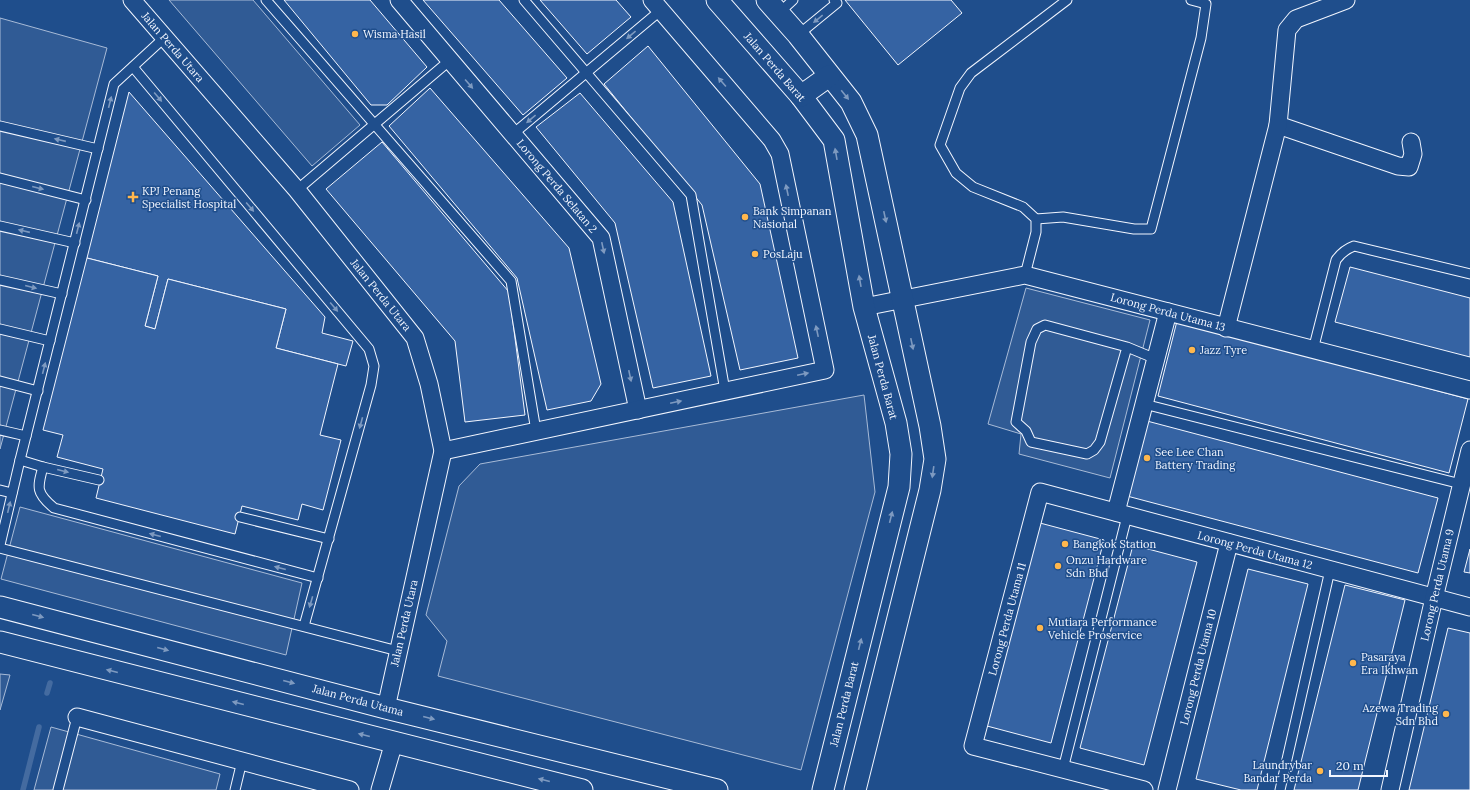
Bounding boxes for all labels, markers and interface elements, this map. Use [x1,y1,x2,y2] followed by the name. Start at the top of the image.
[138,8,208,85] street label: Jalan Perda Utara
[812,15,823,24] one-way arrow
[363,27,426,41] place label: Wisma Hasil
[350,29,360,39] marker: Wisma Hasil
[740,29,809,105] street label: Jalan Perda Barat
[625,31,636,40] one-way arrow
[717,77,726,87] one-way arrow
[464,79,473,88] one-way arrow
[841,90,849,100] one-way arrow
[153,91,162,102] one-way arrow
[107,96,113,108] one-way arrow
[526,114,537,123] one-way arrow
[514,136,600,236] street label: Lorong Perda Selatan 2
[54,137,66,143] one-way arrow
[833,147,839,160] one-way arrow
[142,184,236,211] place label: KPJ Penang Specialist Hospital
[784,184,790,197] one-way arrow
[32,185,44,191] one-way arrow
[127,191,139,203] marker: KPJ Penang Specialist Hospital
[246,202,255,212] one-way arrow
[753,204,832,231] place label: Bank Simpanan Nasional
[882,211,888,223] one-way arrow
[740,212,750,222] marker: Bank Simpanan Nasional
[76,222,82,234] one-way arrow
[17,228,30,234] one-way arrow
[601,242,607,255] one-way arrow
[763,247,803,261] place label: PosLaju
[750,249,760,259] marker: PosLaju
[347,255,415,334] street label: Jalan Perda Utara
[856,275,862,288] one-way arrow
[25,284,37,290] one-way arrow
[1109,290,1227,334] street label: Lorong Perda Utama 13
[329,301,338,312] one-way arrow
[813,325,819,338] one-way arrow
[865,332,901,422] street label: Jalan Perda Barat
[910,338,916,350] one-way arrow
[1199,343,1247,357] place label: Jazz Tyre
[1187,345,1197,355] marker: Jazz Tyre
[41,361,47,374] one-way arrow
[628,369,634,382] one-way arrow
[797,371,809,377] one-way arrow
[670,398,682,404] one-way arrow
[358,417,364,429] one-way arrow
[1155,445,1236,472] place label: See Lee Chan Battery Trading
[1142,453,1152,463] marker: See Lee Chan Battery Trading
[930,466,936,478] one-way arrow
[56,469,69,475] one-way arrow
[6,501,12,514] one-way arrow
[888,511,894,523] one-way arrow
[1417,527,1457,643] street label: Lorong Perda Utama 9
[1196,528,1314,572] street label: Lorong Perda Utama 12
[148,532,160,538] one-way arrow
[1073,537,1156,551] place label: Bangkok Station
[1060,539,1070,549] marker: Bangkok Station
[1066,553,1147,580] place label: Onzu Hardware Sdn Bhd
[985,561,1029,677] street label: Lorong Perda Utama 11
[1053,561,1063,571] marker: Onzu Hardware Sdn Bhd
[274,565,286,571] one-way arrow
[387,578,421,669] street label: Jalan Perda Utara
[308,596,314,608] one-way arrow
[1177,607,1219,727] street label: Lorong Perda Utama 10
[31,614,44,620] one-way arrow
[1047,615,1157,642] place label: Mutiara Performance Vehicle Proservice
[1035,623,1045,633] marker: Mutiara Performance Vehicle Proservice
[857,637,863,650] one-way arrow
[157,647,170,653] one-way arrow
[1361,650,1419,677] place label: Pasaraya Era Ikhwan
[1348,658,1358,668] marker: Pasaraya Era Ikhwan
[826,659,862,749] street label: Jalan Perda Barat
[106,667,118,673] one-way arrow
[283,680,295,686] one-way arrow
[310,681,405,719] street label: Jalan Perda Utama
[232,699,244,705] one-way arrow
[1361,701,1439,728] place label: Azewa Trading Sdn Bhd
[1441,709,1451,719] marker: Azewa Trading Sdn Bhd
[422,716,435,722] one-way arrow
[358,732,370,738] one-way arrow
[1330,752,1387,778] scale bar
[1243,758,1312,785] place label: Laundrybar Bandar Perda
[1336,758,1364,773] text: 20 m
[1315,766,1325,776] marker: Laundrybar Bandar Perda
[538,777,551,783] one-way arrow

